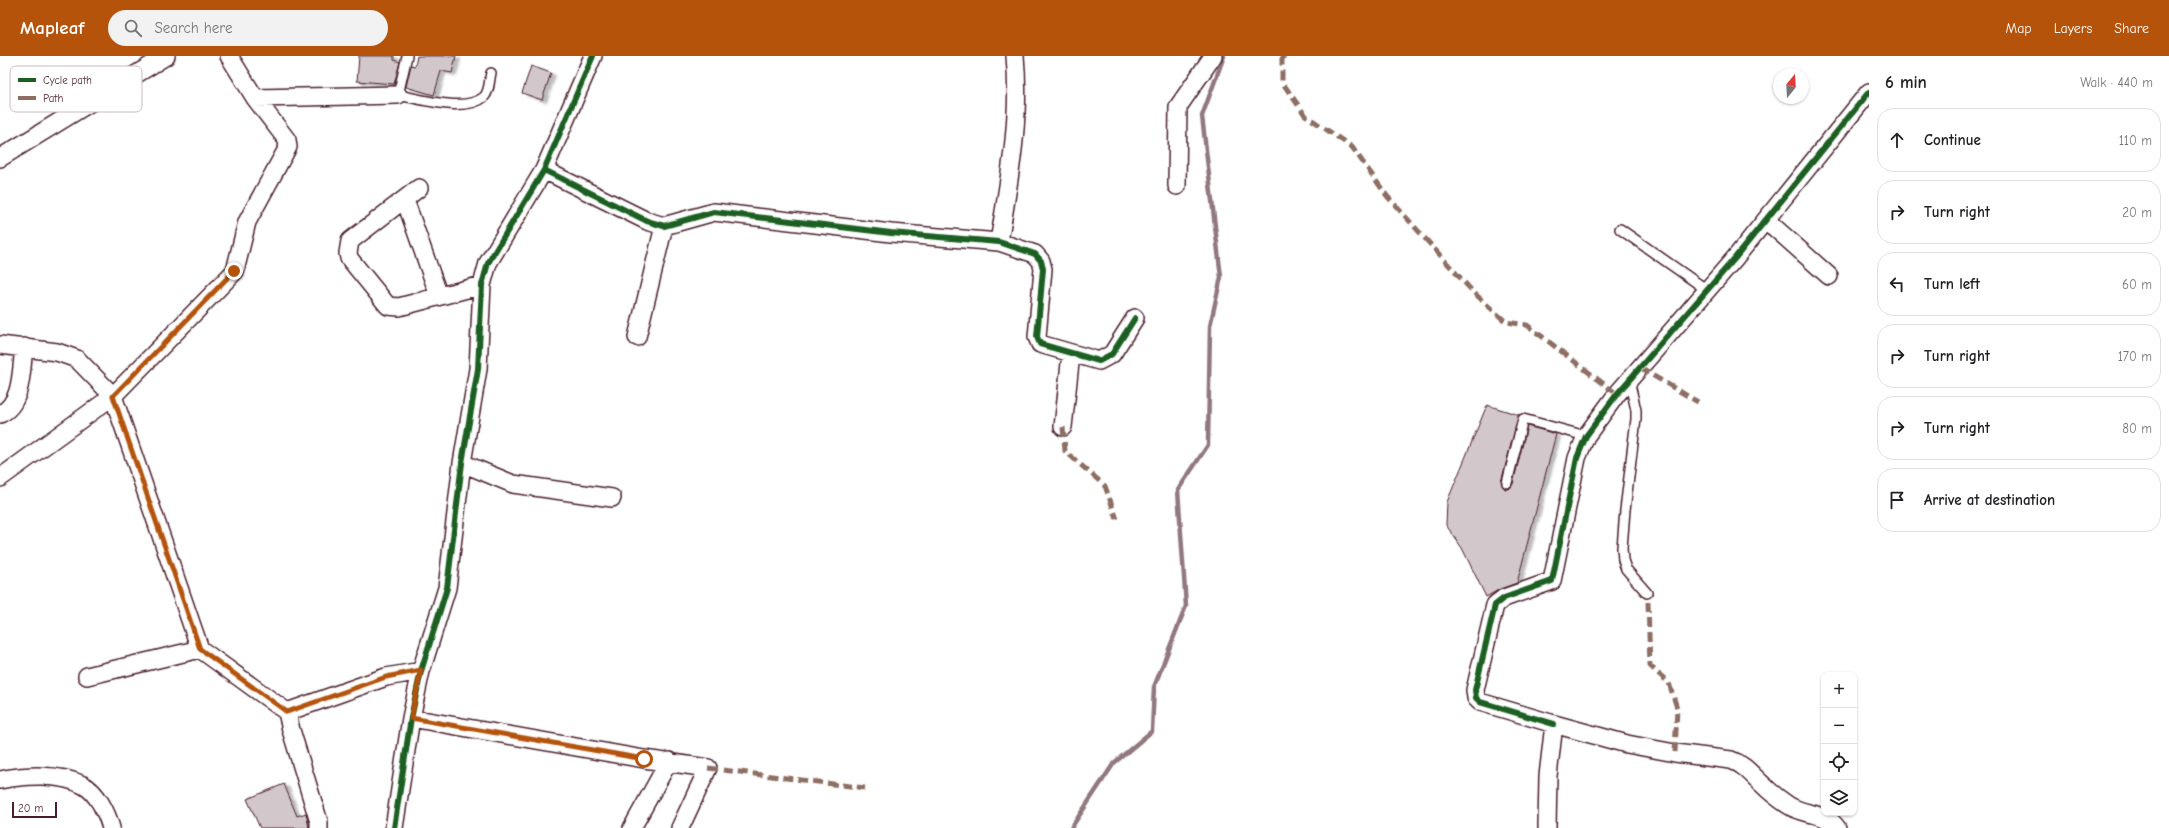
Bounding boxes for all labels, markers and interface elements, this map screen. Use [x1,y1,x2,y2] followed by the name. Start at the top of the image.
[108,10,388,46] search box
[20,17,84,39] text: Mapleaf
[122,17,144,39] icon: search
[154,19,233,37] text: Search here
[2005,20,2032,37] text: Map
[2054,20,2092,37] text: Layers
[2114,20,2149,37] text: Share
[10,66,142,112] legend
[1773,68,1809,104] north arrow
[1885,73,1927,92] text: 6 min
[43,74,92,87] text: Cycle path
[2080,75,2153,90] text: Walk · 440 m
[43,92,64,105] text: Path
[1886,129,1908,151] icon: ahead
[1924,131,1981,149] text: Continue
[2119,133,2152,148] text: 110 m
[1886,201,1908,223] icon: right
[1924,203,1990,221] text: Turn right
[2122,205,2152,220] text: 20 m
[225,262,243,280] route end
[1886,273,1908,295] icon: left
[1924,275,1980,293] text: Turn left
[2122,277,2152,292] text: 60 m
[1886,345,1908,367] icon: right
[1924,347,1990,365] text: Turn right
[2118,349,2152,364] text: 170 m
[1886,417,1908,439] icon: right
[1924,419,1990,437] text: Turn right
[2122,421,2152,436] text: 80 m
[1886,489,1908,511] icon: arrive
[1924,491,2055,509] text: Arrive at destination
[1821,672,1857,816] map controls
[1821,672,1857,708] button: +
[1821,708,1857,744] button: −
[1821,744,1857,780] button: locate
[635,750,653,768] route start
[1821,780,1857,816] button: layers
[12,800,57,819] scale bar
[18,802,43,815] text: 20 m

